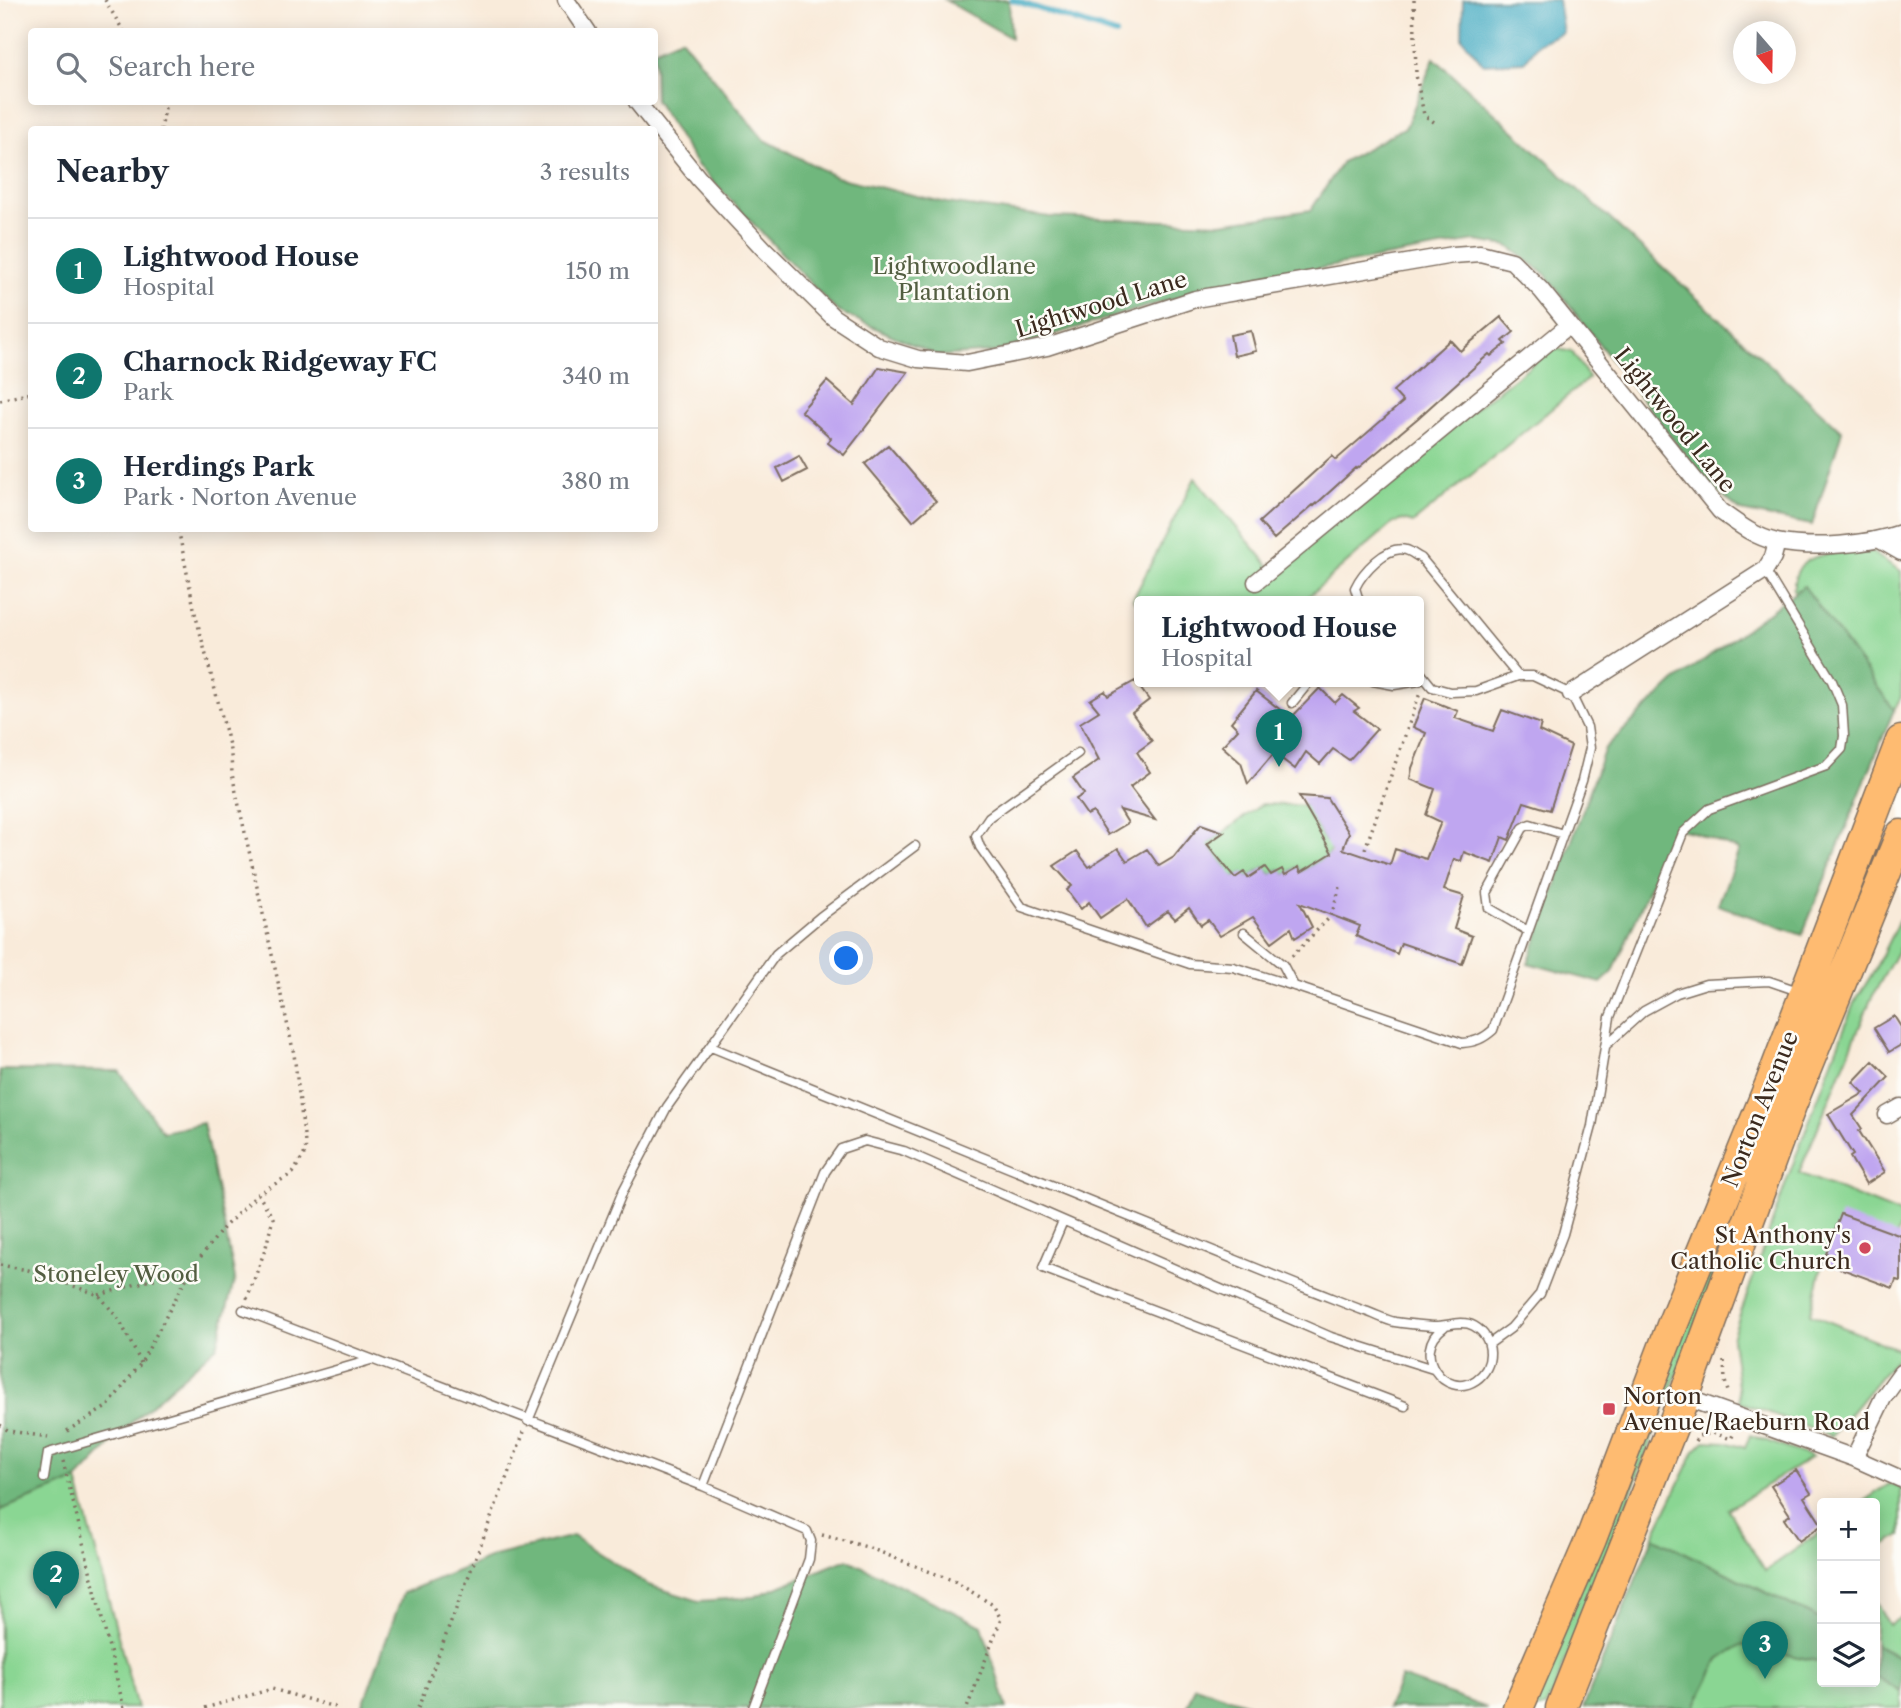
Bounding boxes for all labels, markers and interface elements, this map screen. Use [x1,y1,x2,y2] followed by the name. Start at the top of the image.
[1733,21,1796,84] north arrow
[28,28,658,105] search box
[52,48,90,86] icon: search
[108,51,255,83] text: Search here
[56,153,169,190] text: Nearby
[540,158,630,186] text: 3 results
[123,241,359,273] text: Lightwood House
[872,252,1036,306] park label: Lightwoodlane Plantation
[74,257,84,285] text: 1
[566,257,630,285] text: 150 m
[1012,265,1190,343] street label: Lightwood Lane
[123,273,215,301] text: Hospital
[1608,342,1742,498] street label: Lightwood Lane
[123,346,437,378] text: Charnock Ridgeway FC
[72,362,86,390] text: 2
[562,362,630,390] text: 340 m
[123,378,173,406] text: Park
[123,451,314,483] text: Herdings Park
[73,467,86,495] text: 3
[562,467,630,495] text: 380 m
[123,483,357,511] text: Park · Norton Avenue
[1134,596,1424,687] popup
[1161,612,1397,644] text: Lightwood House
[1161,644,1253,672] text: Hospital
[1256,709,1302,767] pin: 1
[829,941,863,975] your location
[1716,1027,1804,1191] street label: Norton Avenue
[1670,1221,1851,1275] place label: St Anthony's Catholic Church
[1857,1240,1873,1256] marker: St Anthony's Catholic Church
[33,1260,199,1288] park label: Stoneley Wood
[1622,1382,1870,1436] place label: Norton Avenue/Raeburn Road
[1601,1401,1617,1417] marker: Norton Avenue/Raeburn Road
[1817,1498,1880,1687] map controls
[1817,1498,1880,1561] button: +
[33,1551,79,1609] pin: 2
[1817,1561,1880,1624] button: −
[1742,1621,1788,1679] pin: 3
[1817,1624,1880,1687] button: layers

